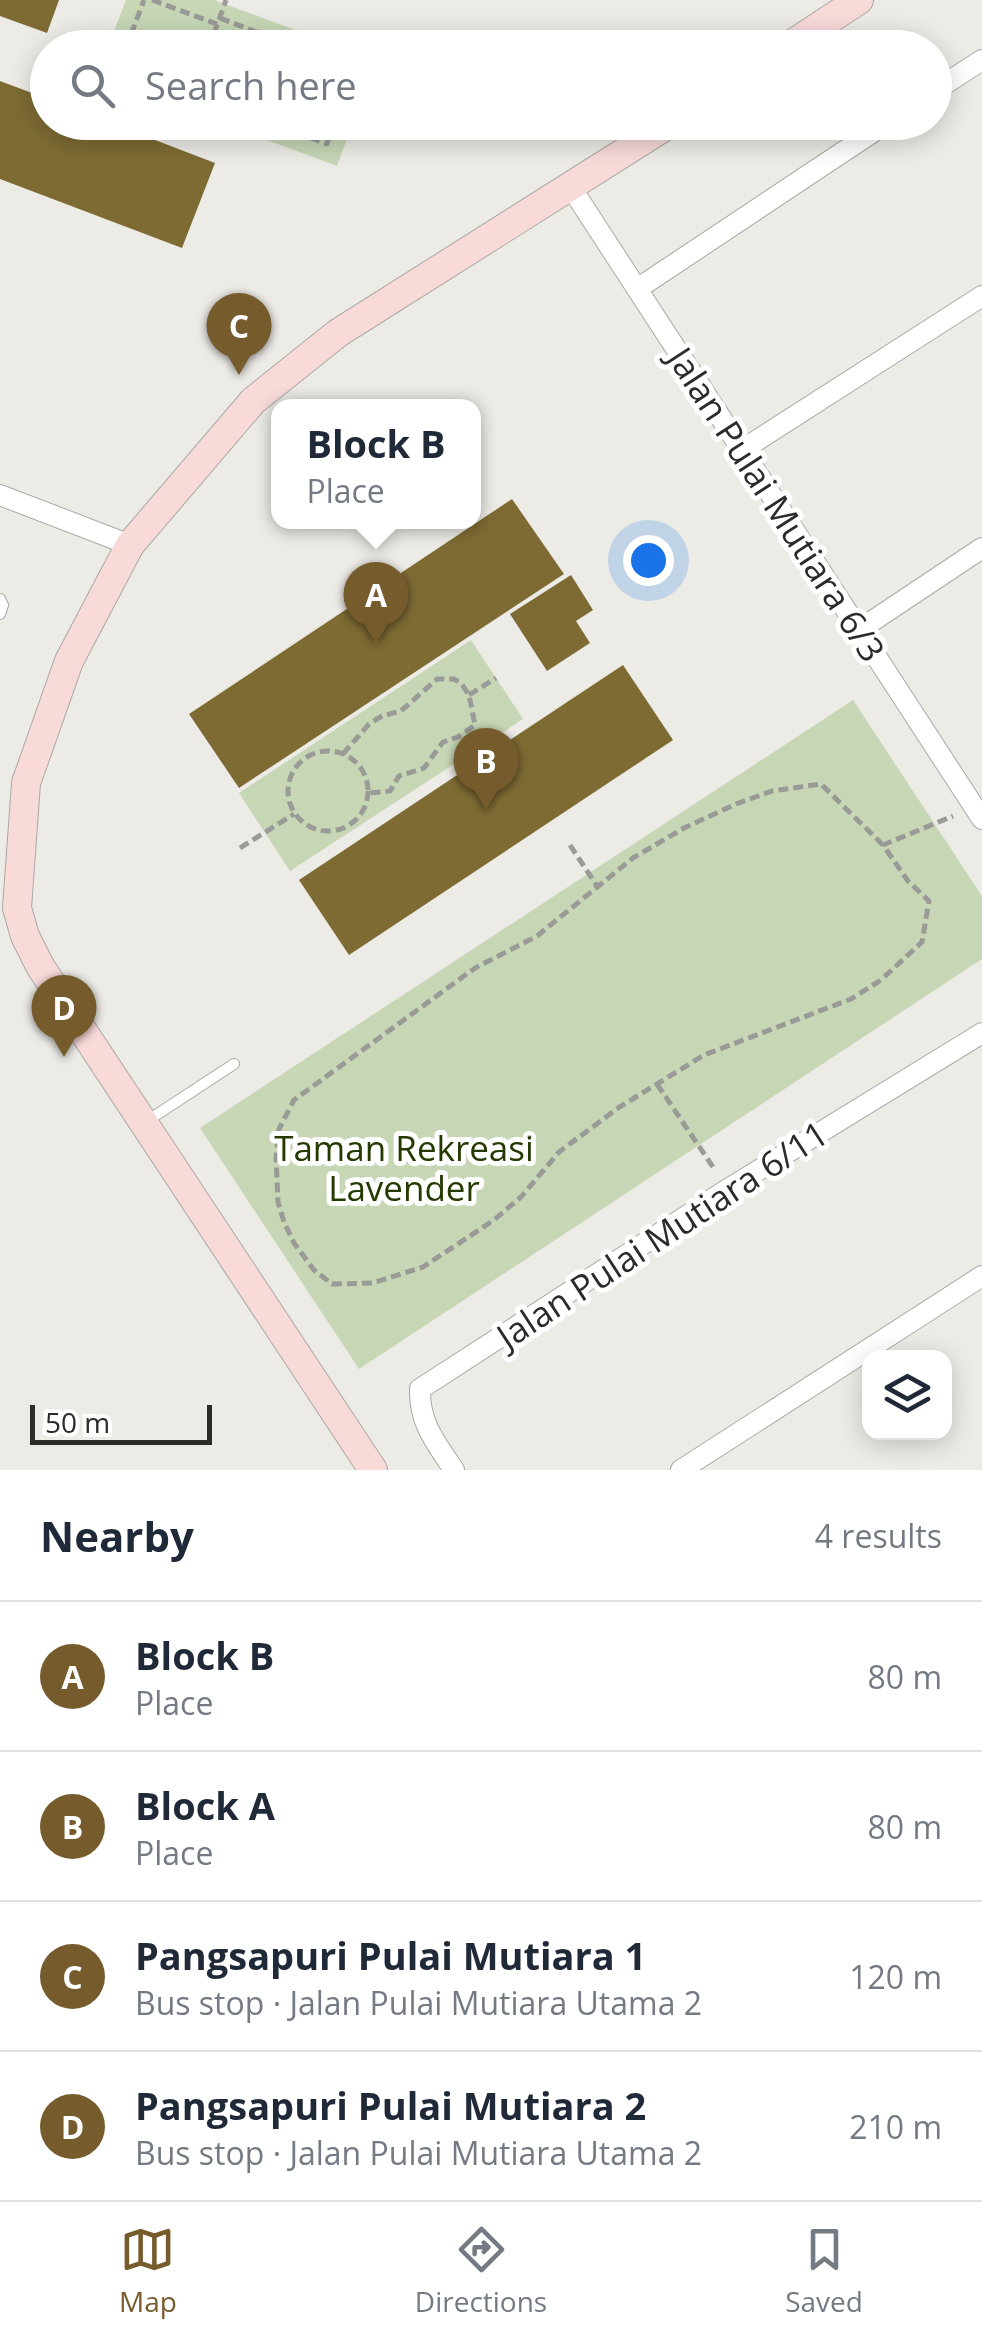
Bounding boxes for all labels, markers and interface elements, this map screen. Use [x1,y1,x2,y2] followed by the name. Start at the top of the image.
[30,30,952,140] search box
[65,58,120,113] icon: search
[145,59,357,111] text: Search here
[206,292,272,375] pin: C
[656,335,896,670] street label: Jalan Pulai Mutiara 6/3
[271,399,481,529] popup
[306,417,446,469] text: Block B
[306,469,385,512] text: Place
[623,535,674,586] your location
[344,562,408,644] pin: A
[454,728,518,810] pin: B
[32,974,96,1057] pin: D
[485,1109,837,1360] street label: Jalan Pulai Mutiara 6/11
[274,1124,534,1211] park label: Taman Rekreasi Lavender
[862,1350,952,1440] map controls
[862,1350,952,1440] button: layers
[30,1400,212,1444] scale bar
[45,1403,110,1441] text: 50 m
[40,1507,194,1564] text: Nearby
[815,1514,942,1557] text: 4 results
[135,1629,274,1681] text: Block B
[61,1655,84,1698] text: A
[867,1655,942,1698] text: 80 m
[135,1681,213,1724] text: Place
[135,1779,275,1831] text: Block A
[62,1805,83,1848] text: B
[867,1805,942,1848] text: 80 m
[135,1831,213,1874] text: Place
[135,1929,646,1981] text: Pangsapuri Pulai Mutiara 1
[62,1955,83,1998] text: C
[849,1955,942,1998] text: 120 m
[135,1981,702,2024] text: Bus stop · Jalan Pulai Mutiara Utama 2
[135,2079,646,2131] text: Pangsapuri Pulai Mutiara 2
[61,2105,84,2148] text: D
[849,2105,942,2148] text: 210 m
[135,2131,702,2174] text: Bus stop · Jalan Pulai Mutiara Utama 2
[119,2222,177,2320] tab: Map
[415,2222,547,2320] tab: Directions
[785,2222,863,2320] tab: Saved

